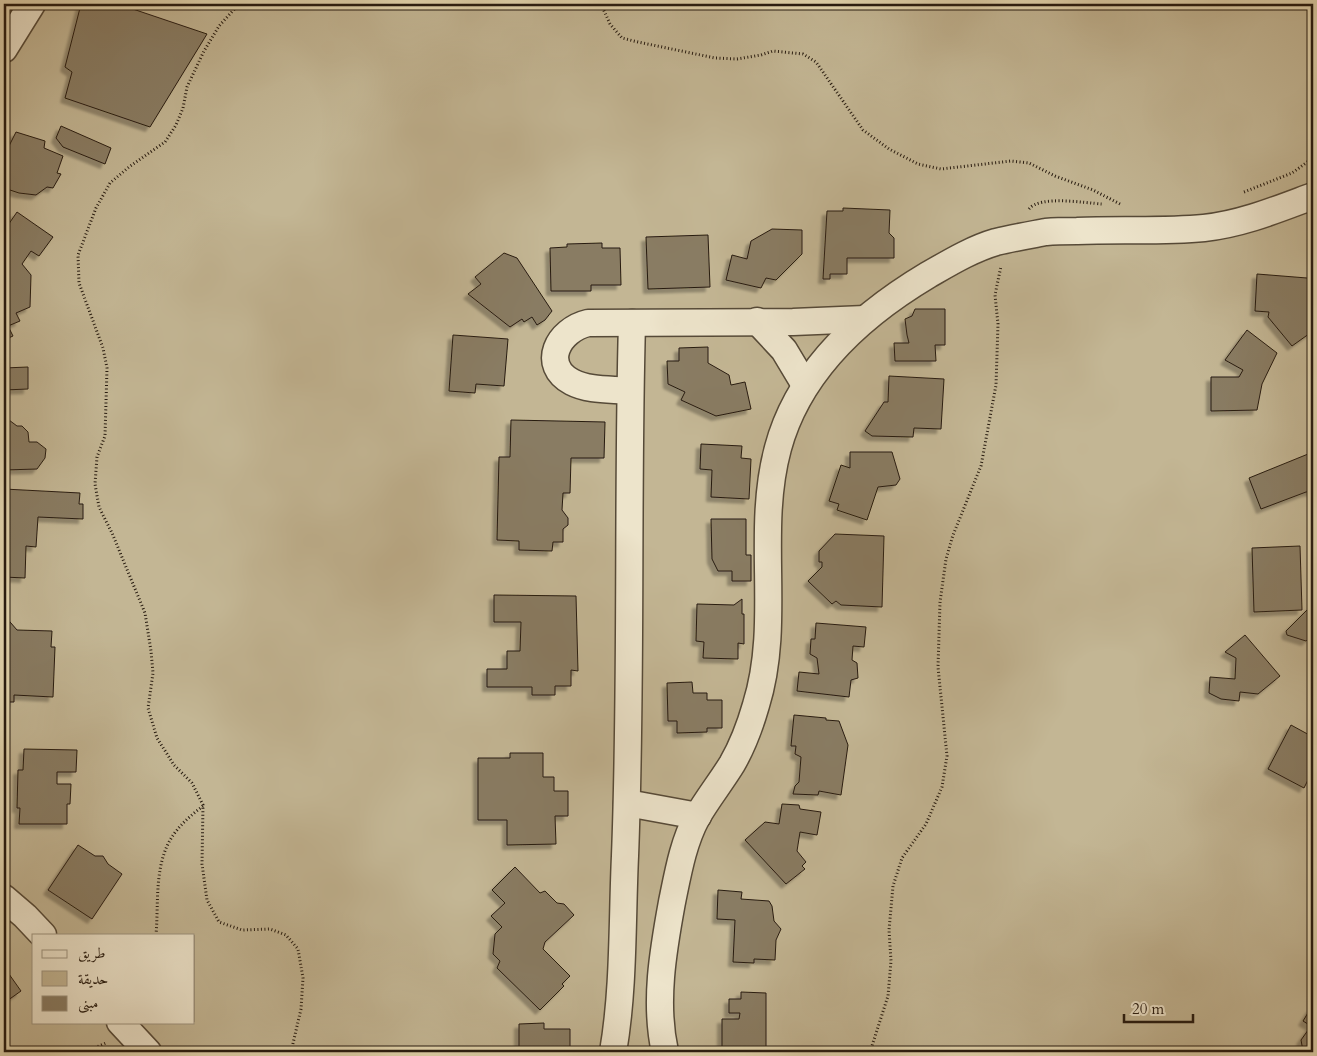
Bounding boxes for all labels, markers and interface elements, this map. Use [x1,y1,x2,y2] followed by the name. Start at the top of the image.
[32,934,195,1024] legend
[78,943,105,963] text: طريق
[78,969,108,989] text: حديقة
[1124,991,1193,1023] scale bar
[78,993,98,1014] text: مبنى
[1132,999,1164,1019] text: 20 m

